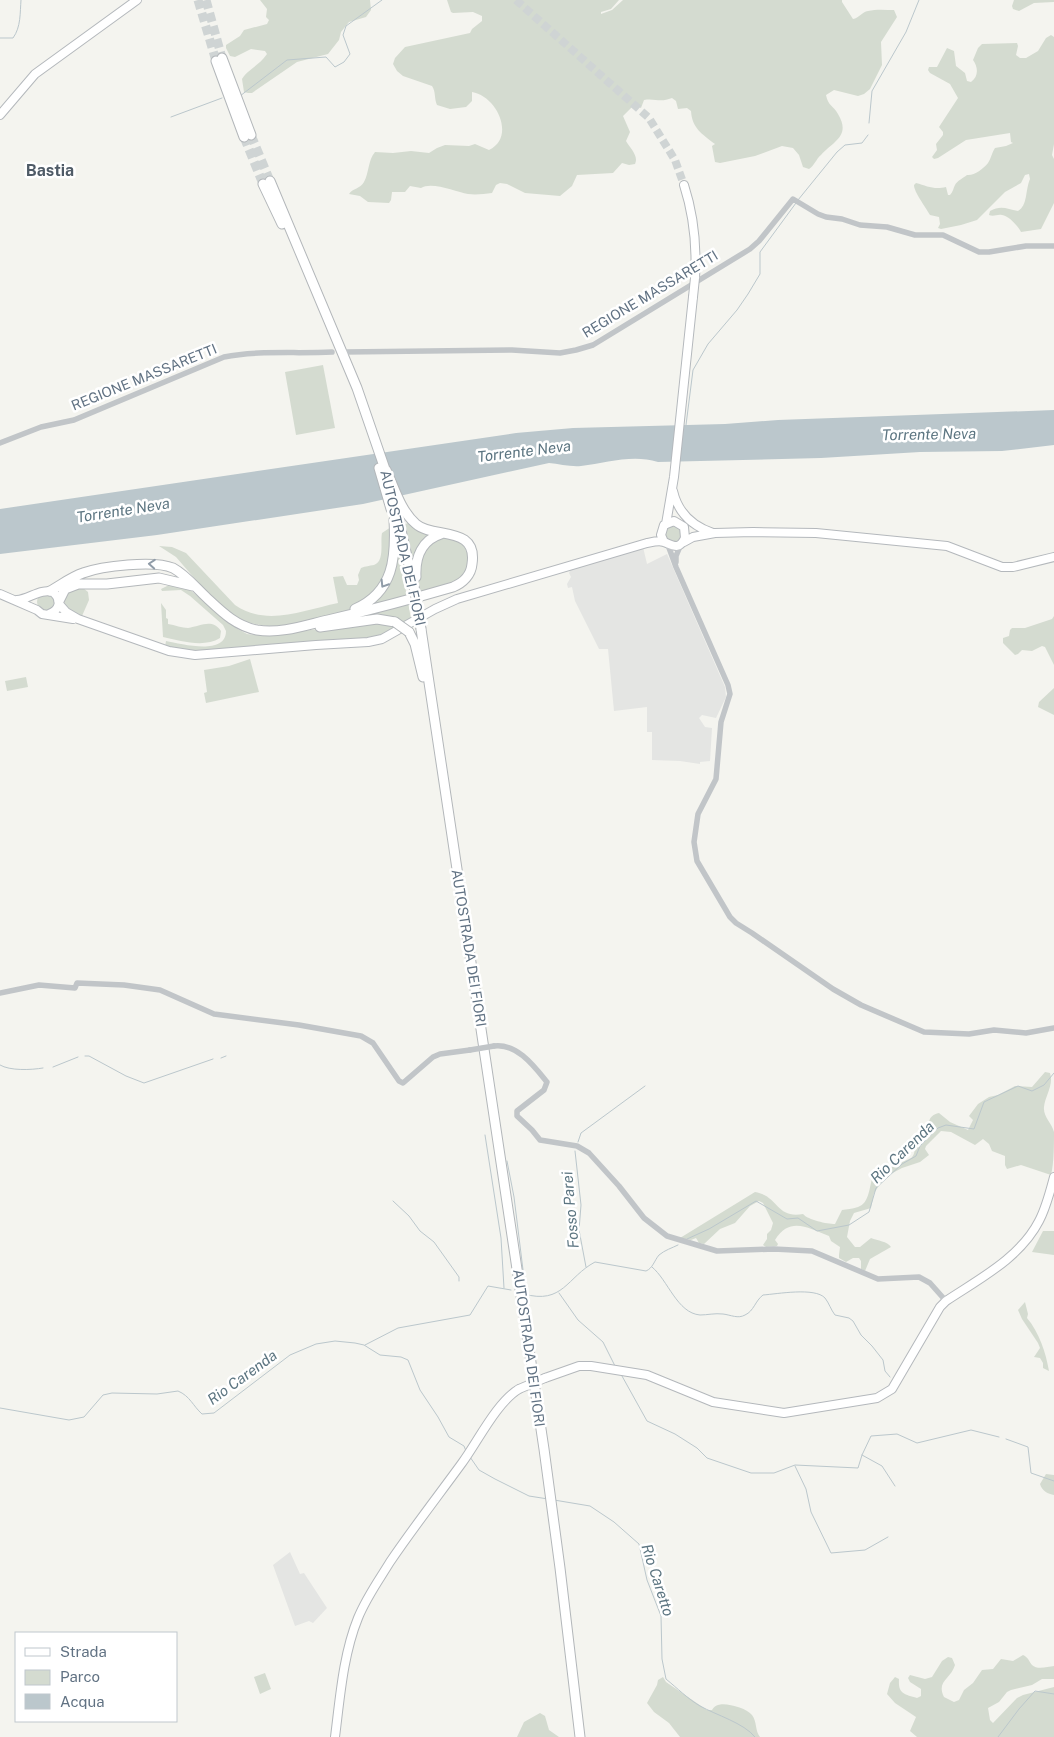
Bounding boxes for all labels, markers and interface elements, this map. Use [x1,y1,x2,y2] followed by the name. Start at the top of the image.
[26,161,74,180] district label: Bastia
[579,247,721,341] street label: REGIONE MASSARETTI
[69,340,219,414] street label: REGIONE MASSARETTI
[882,425,976,443] water label: Torrente Neva
[476,437,572,465] water label: Torrente Neva
[377,469,429,627] street label: AUTOSTRADA DEI FIORI
[75,494,171,526] water label: Torrente Neva
[148,558,156,569] one-way arrow
[380,579,390,588] one-way arrow
[449,868,489,1028] street label: AUTOSTRADA DEI FIORI
[867,1118,937,1186] water label: Rio Carenda
[558,1171,582,1249] water label: Fosso Parei
[510,1268,548,1428] street label: AUTOSTRADA DEI FIORI
[204,1346,280,1408] water label: Rio Carenda
[638,1542,678,1618] water label: Rio Caretto
[15,1632,178,1722] legend
[60,1643,107,1660] text: Strada
[60,1668,100,1685] text: Parco
[60,1693,105,1710] text: Acqua

